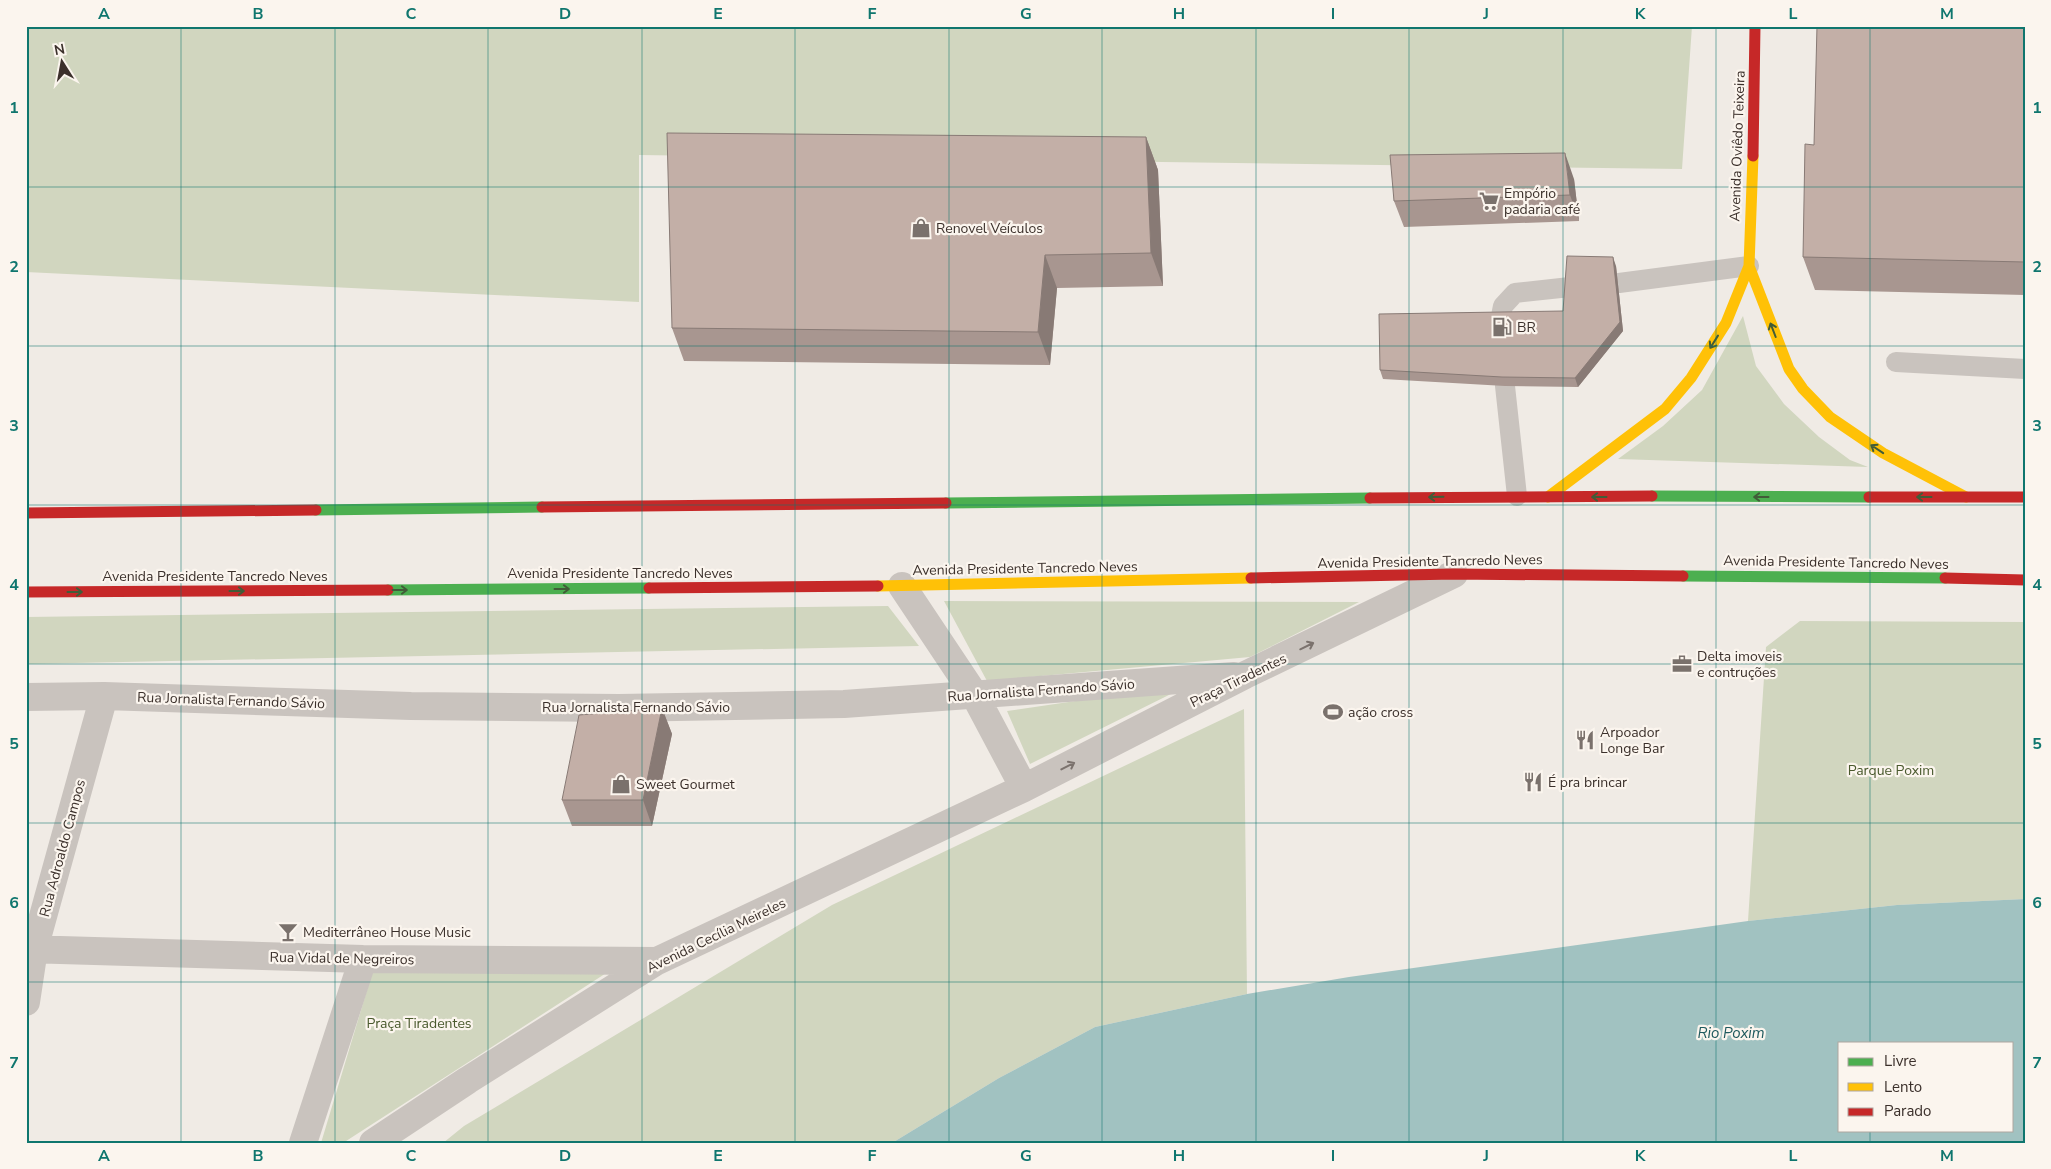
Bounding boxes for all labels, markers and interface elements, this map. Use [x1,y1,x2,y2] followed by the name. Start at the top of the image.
[98,3,110,25] text: A
[252,3,264,25] text: B
[406,3,417,25] text: C
[559,3,571,25] text: D
[713,3,723,25] text: E
[868,3,877,25] text: F
[1020,3,1032,25] text: G
[1173,3,1185,25] text: H
[1331,3,1335,25] text: I
[1482,3,1489,25] text: J
[1635,3,1647,25] text: K
[1789,3,1798,25] text: L
[1940,3,1954,25] text: M
[38,38,88,88] north arrow
[53,39,67,60] text: N
[1725,70,1750,222] street label: Avenida Oviêdo Teixeira
[9,97,19,119] text: 1
[2032,97,2042,119] text: 1
[1504,184,1580,219] place label: Empório padaria café
[1478,190,1500,212] supermarket icon: Empório padaria café
[910,217,932,239] shop icon: Renovel Veículos
[936,219,1043,238] place label: Renovel Veículos
[9,256,19,278] text: 2
[2032,256,2042,278] text: 2
[1491,316,1513,338] fuel station icon: BR
[1517,318,1536,337] place label: BR
[1768,323,1778,338] one-way arrow
[1709,335,1719,349] one-way arrow
[9,415,19,437] text: 3
[2032,415,2042,437] text: 3
[1870,444,1884,454] one-way arrow
[1428,492,1444,502] one-way arrow
[1591,492,1607,502] one-way arrow
[1753,492,1770,502] one-way arrow
[1916,492,1932,502] one-way arrow
[1317,550,1543,573] street label: Avenida Presidente Tancredo Neves
[1723,551,1949,574] street label: Avenida Presidente Tancredo Neves
[912,557,1138,580] street label: Avenida Presidente Tancredo Neves
[507,564,733,583] street label: Avenida Presidente Tancredo Neves
[102,567,328,586] street label: Avenida Presidente Tancredo Neves
[9,574,19,596] text: 4
[2032,574,2042,596] text: 4
[554,584,570,593] one-way arrow
[392,585,408,595] one-way arrow
[229,586,245,596] one-way arrow
[66,587,83,597] one-way arrow
[1299,640,1314,650] one-way arrow
[1697,647,1782,682] place label: Delta imoveis e contruções
[1187,649,1290,712] street label: Praça Tiradentes
[1671,653,1693,675] office icon: Delta imoveis e contruções
[947,674,1136,707] street label: Rua Jornalista Fernando Sávio
[137,688,325,713] street label: Rua Jornalista Fernando Sávio
[542,698,730,717] street label: Rua Jornalista Fernando Sávio
[1322,701,1344,723] sports icon: ação cross
[1348,703,1414,722] place label: ação cross
[1600,723,1664,758] place label: Arpoador Longe Bar
[1574,729,1596,751] restaurant icon: Arpoador Longe Bar
[9,733,19,755] text: 5
[2032,733,2042,755] text: 5
[1060,761,1075,770] one-way arrow
[1848,761,1934,780] park label: Parque Poxim
[1522,771,1544,793] restaurant icon: É pra brincar
[610,773,632,795] shop icon: Sweet Gourmet
[1548,773,1627,792] place label: É pra brincar
[636,775,735,794] place label: Sweet Gourmet
[35,777,90,919] street label: Rua Adroaldo Campos
[9,892,19,914] text: 6
[2032,892,2042,914] text: 6
[643,893,789,977] street label: Avenida Cecília Meireles
[277,921,299,943] bar icon: Mediterrâneo House Music
[303,923,471,942] place label: Mediterrâneo House Music
[269,948,415,969] street label: Rua Vidal de Negreiros
[366,1014,472,1033] park label: Praça Tiradentes
[1697,1023,1765,1043] water label: Rio Poxim
[1838,1042,2014,1132] legend
[1884,1051,1917,1071] text: Livre
[9,1052,19,1074] text: 7
[2032,1052,2042,1074] text: 7
[1884,1077,1922,1097] text: Lento
[1884,1101,1931,1121] text: Parado
[98,1145,110,1167] text: A
[252,1145,264,1167] text: B
[406,1145,417,1167] text: C
[559,1145,571,1167] text: D
[713,1145,723,1167] text: E
[868,1145,877,1167] text: F
[1020,1145,1032,1167] text: G
[1173,1145,1185,1167] text: H
[1331,1145,1335,1167] text: I
[1482,1145,1489,1167] text: J
[1635,1145,1647,1167] text: K
[1789,1145,1798,1167] text: L
[1940,1145,1954,1167] text: M

